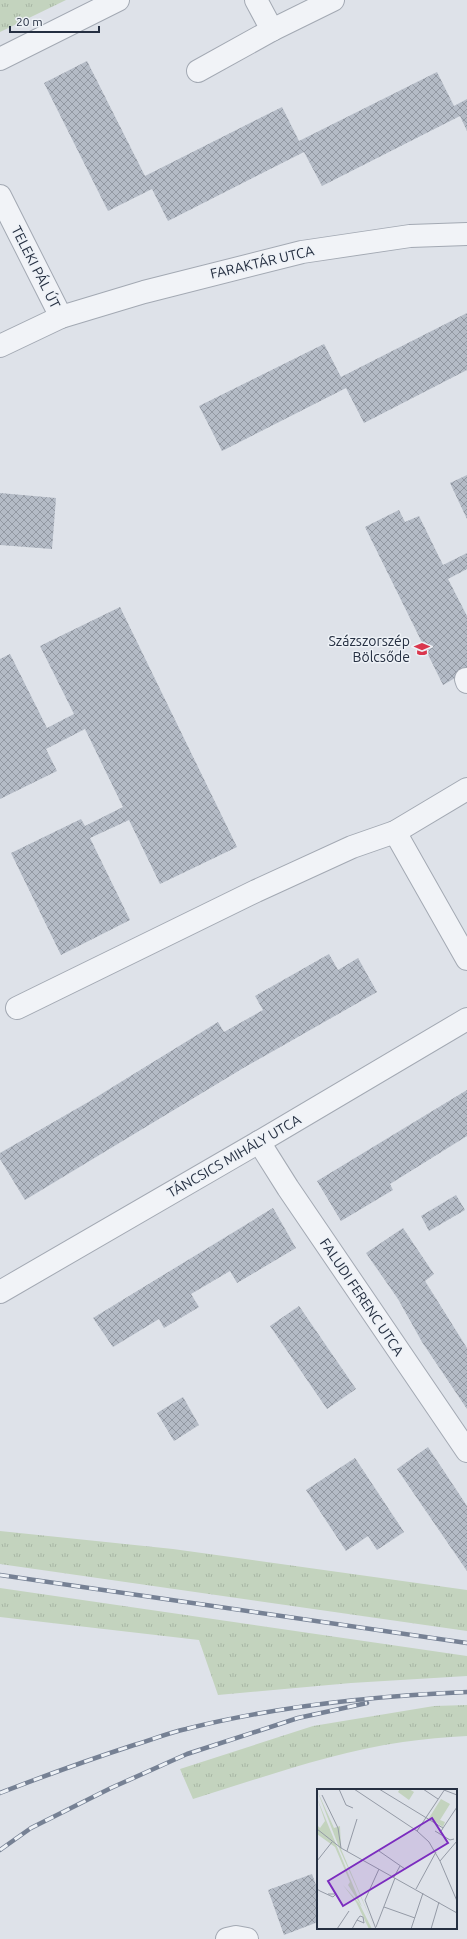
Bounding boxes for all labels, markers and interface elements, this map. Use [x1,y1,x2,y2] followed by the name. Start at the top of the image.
[10,8,99,34] scale bar
[16,15,43,28] text: 20 m
[8,223,65,311] street label: TELEKI PÁL ÚT
[208,241,316,282] street label: FARAKTÁR UTCA
[328,633,410,665] place label: Százszorszép Bölcsőde
[413,640,431,658] school or university icon: Százszorszép Bölcsőde
[164,1110,304,1201] street label: TÁNCSICS MIHÁLY UTCA
[317,1235,407,1359] street label: FALUDI FERENC UTCA
[317,1789,457,1929] inset map

